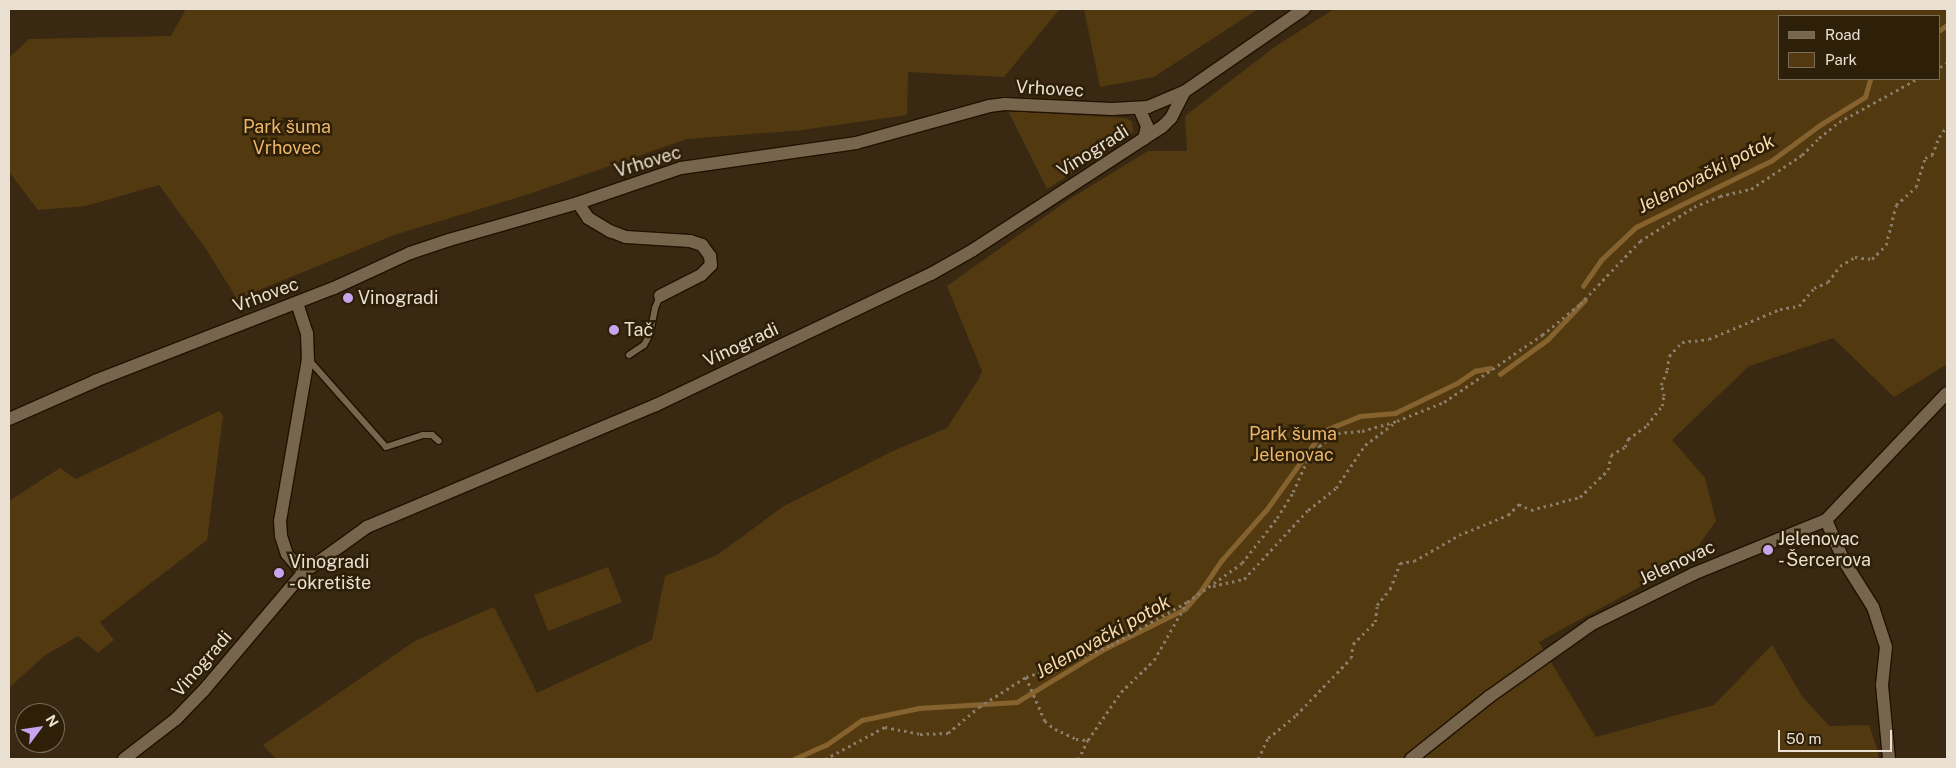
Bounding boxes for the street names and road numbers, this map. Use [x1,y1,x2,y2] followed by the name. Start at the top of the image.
[1015,76,1085,102] street label: Vrhovec
[1053,121,1133,181] street label: Vinogradi
[612,142,684,182] street label: Vrhovec
[230,273,302,317] street label: Vrhovec
[700,318,782,372] street label: Vinogradi
[1636,536,1718,590] street label: Jelenovac
[167,627,237,701] street label: Vinogradi

